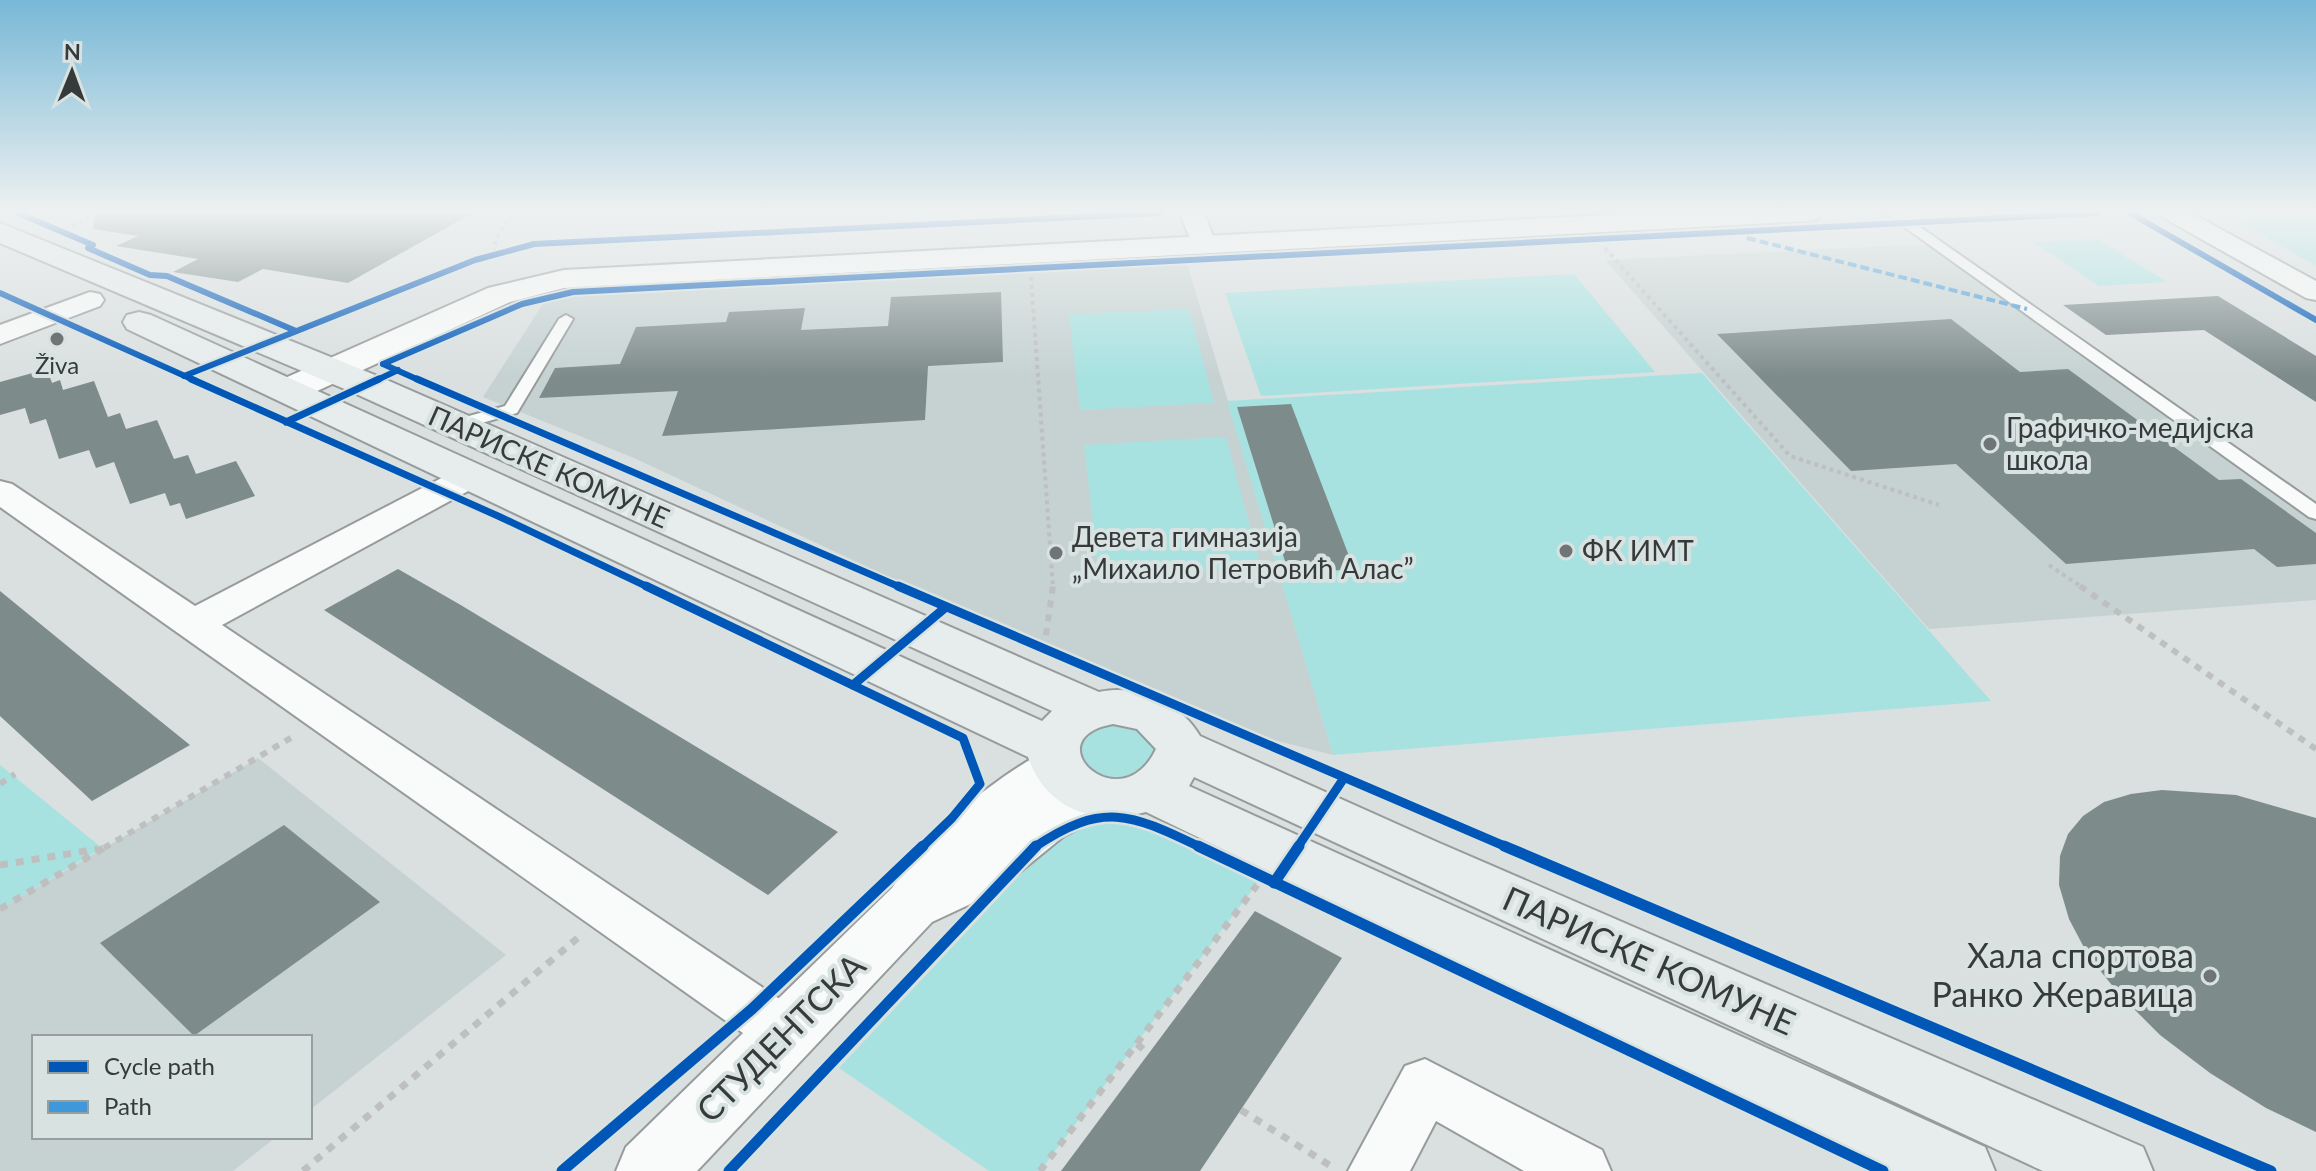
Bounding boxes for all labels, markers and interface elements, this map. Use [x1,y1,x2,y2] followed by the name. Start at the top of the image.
[32,32,112,112] north arrow
[64,38,81,65] text: N
[48,330,66,348] marker: Živa
[35,350,79,379] place label: Živa
[424,398,675,534] street label: ПАРИСКЕ КОМУНЕ
[2006,410,2254,476] place label: Графичко-медијска школа
[1981,435,1999,453] marker: Графичко-медијска школа
[1072,519,1414,585] place label: Девета гимназија „Михаило Петровић Алас”
[1582,533,1694,567] place label: ФК ИМТ
[1557,542,1575,560] marker: ФК ИМТ
[1047,544,1065,562] marker: Девета гимназија „Михаило Петровић Алас”
[1497,877,1802,1043] street label: ПАРИСКЕ КОМУНЕ
[1931,934,2194,1014] place label: Хала спортова Ранко Жеравица
[687,944,873,1130] street label: СТУДЕНТСКА
[2201,967,2219,985] marker: Хала спортова Ранко Жеравица
[32,1035,312,1139] legend
[104,1051,215,1080] text: Cycle path
[104,1091,152,1120] text: Path

